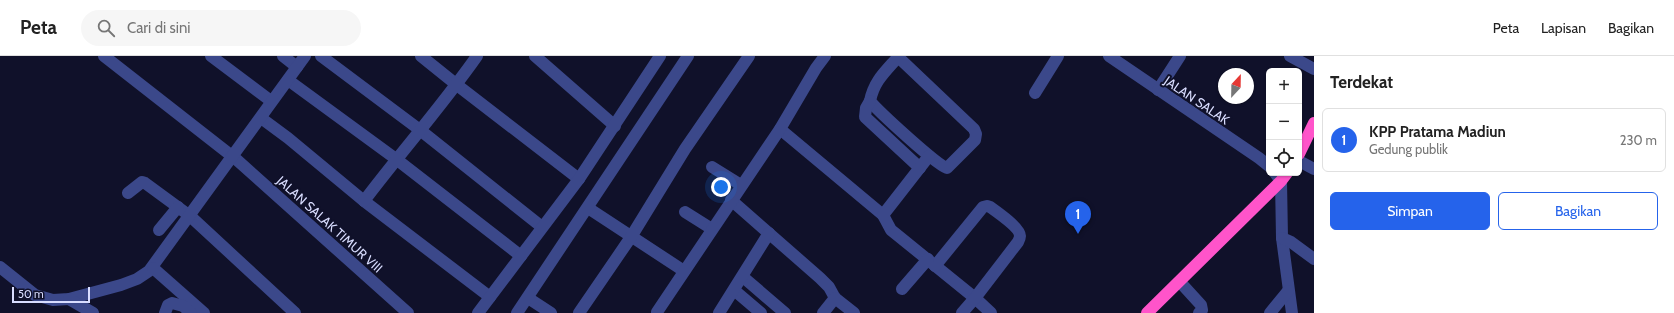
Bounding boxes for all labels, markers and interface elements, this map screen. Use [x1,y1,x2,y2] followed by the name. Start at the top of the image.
[81,10,361,46] search box
[20,16,57,39] text: Peta
[95,17,117,39] icon: search
[127,19,190,37] text: Cari di sini
[1493,19,1519,37] text: Peta
[1541,19,1586,37] text: Lapisan
[1608,19,1654,37] text: Bagikan
[1218,68,1254,104] north arrow
[1266,68,1302,176] map controls
[1266,68,1302,104] button: +
[1160,72,1233,128] street label: JALAN SALAK
[1330,72,1393,92] text: Terdekat
[1266,104,1302,140] button: −
[1369,123,1506,141] text: KPP Pratama Madiun
[1342,132,1346,148] text: 1
[1620,132,1657,148] text: 230 m
[1266,140,1302,176] button: locate
[1369,141,1448,157] text: Gedung publik
[273,172,386,276] street label: JALAN SALAK TIMUR VIII
[711,177,731,197] your location
[1330,192,1490,230] button: Simpan
[1498,192,1658,230] button: Bagikan
[1065,201,1091,234] pin: 1
[12,285,90,304] scale bar
[18,287,44,301] text: 50 m

